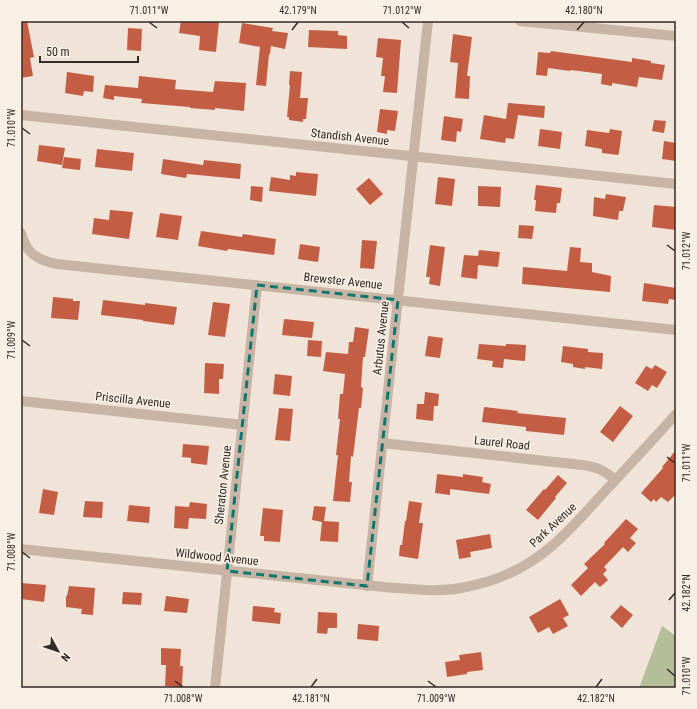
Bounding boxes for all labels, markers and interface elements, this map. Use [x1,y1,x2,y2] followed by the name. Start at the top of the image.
[130,5,169,16] text: 71.011°W
[279,5,317,16] text: 42.179°N
[383,5,422,16] text: 71.012°W
[565,5,603,16] text: 42.180°N
[40,38,138,64] scale bar
[46,45,70,59] text: 50 m
[6,108,17,147] text: 71.010°W
[310,126,390,148] street label: Standish Avenue
[681,231,692,270] text: 71.012°W
[303,270,383,292] street label: Brewster Avenue
[370,300,392,376] street label: Arbutus Avenue
[6,320,17,359] text: 71.009°W
[95,389,172,411] street label: Priscilla Avenue
[473,433,531,453] street label: Laurel Road
[681,443,692,482] text: 71.011°W
[212,444,234,525] street label: Sheraton Avenue
[527,500,580,550] street label: Park Avenue
[6,532,17,571] text: 71.008°W
[175,546,260,568] street label: Wildwood Avenue
[681,574,692,612] text: 42.182°N
[38,631,78,671] north arrow
[58,650,72,664] text: N
[681,656,692,695] text: 71.010°W
[164,693,203,704] text: 71.008°W
[292,693,330,704] text: 42.181°N
[417,693,456,704] text: 71.009°W
[577,693,615,704] text: 42.182°N

